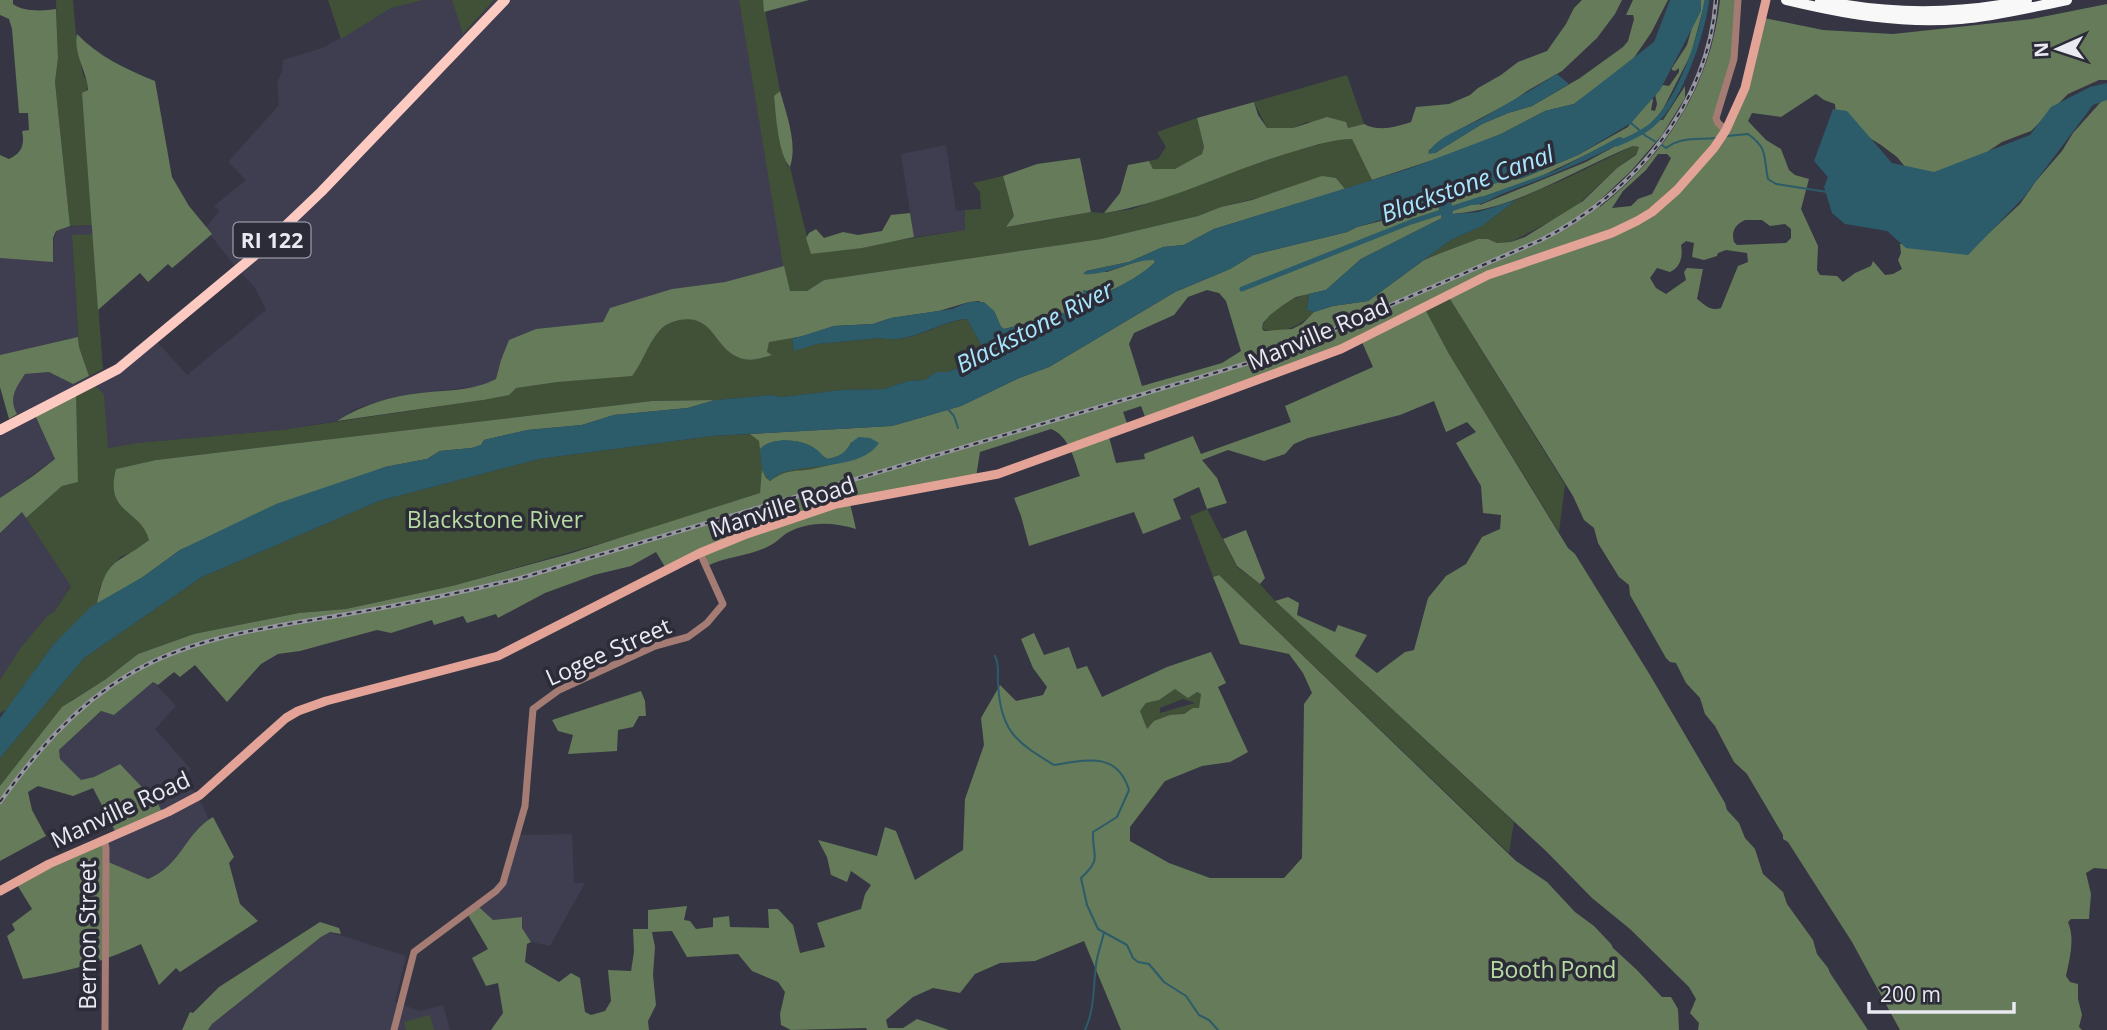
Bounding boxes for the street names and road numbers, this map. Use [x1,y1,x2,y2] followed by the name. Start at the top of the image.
[233,222,310,258] road number: RI 122
[1243,289,1393,377] street label: Manville Road
[706,468,858,544] street label: Manville Road
[540,609,676,693] street label: Logee Street
[45,763,195,855] street label: Manville Road
[71,860,103,1010] street label: Bernon Street

